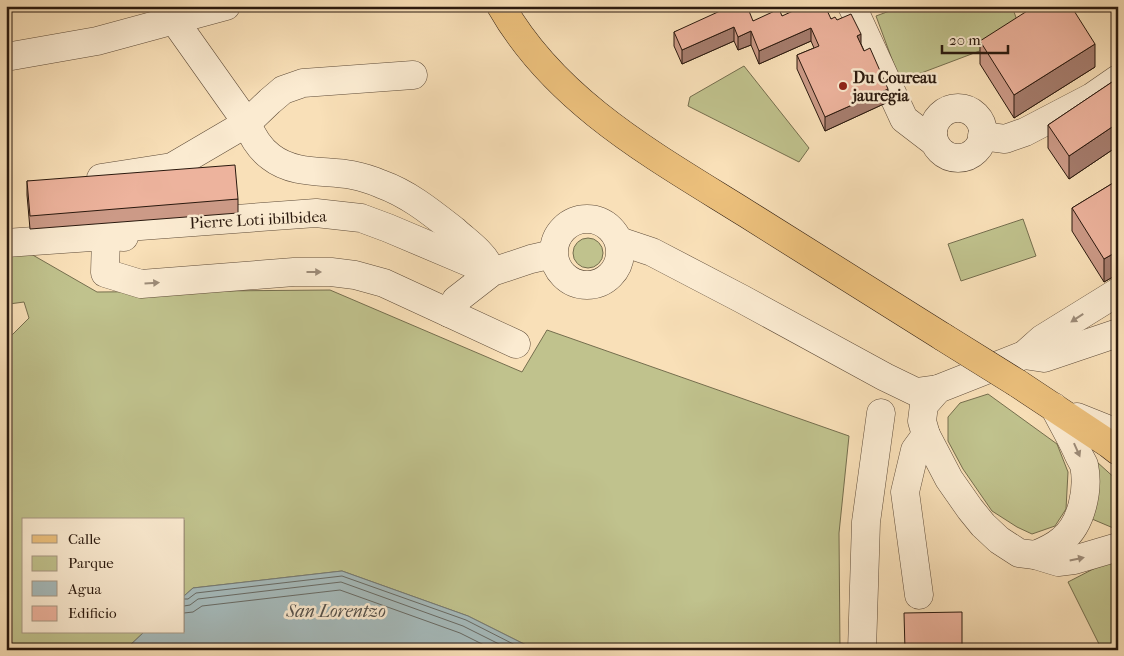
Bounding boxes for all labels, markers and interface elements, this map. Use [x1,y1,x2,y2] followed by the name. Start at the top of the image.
[942,22,1008,54] scale bar
[949,31,981,49] text: 20 m
[851,68,937,106] place label: Du Coureau jauregia
[837,80,849,92] marker: Du Coureau jauregia
[189,206,328,233] street label: Pierre Loti ibilbidea
[307,268,323,276] one-way arrow
[145,278,161,286] one-way arrow
[1070,313,1083,323] one-way arrow
[1073,443,1081,457] one-way arrow
[22,518,185,634] legend
[68,530,101,548] text: Calle
[68,554,114,572] text: Parque
[1069,554,1085,562] one-way arrow
[67,580,102,598] text: Agua
[285,601,386,622] water label: San Lorentzo
[68,604,117,622] text: Edificio

